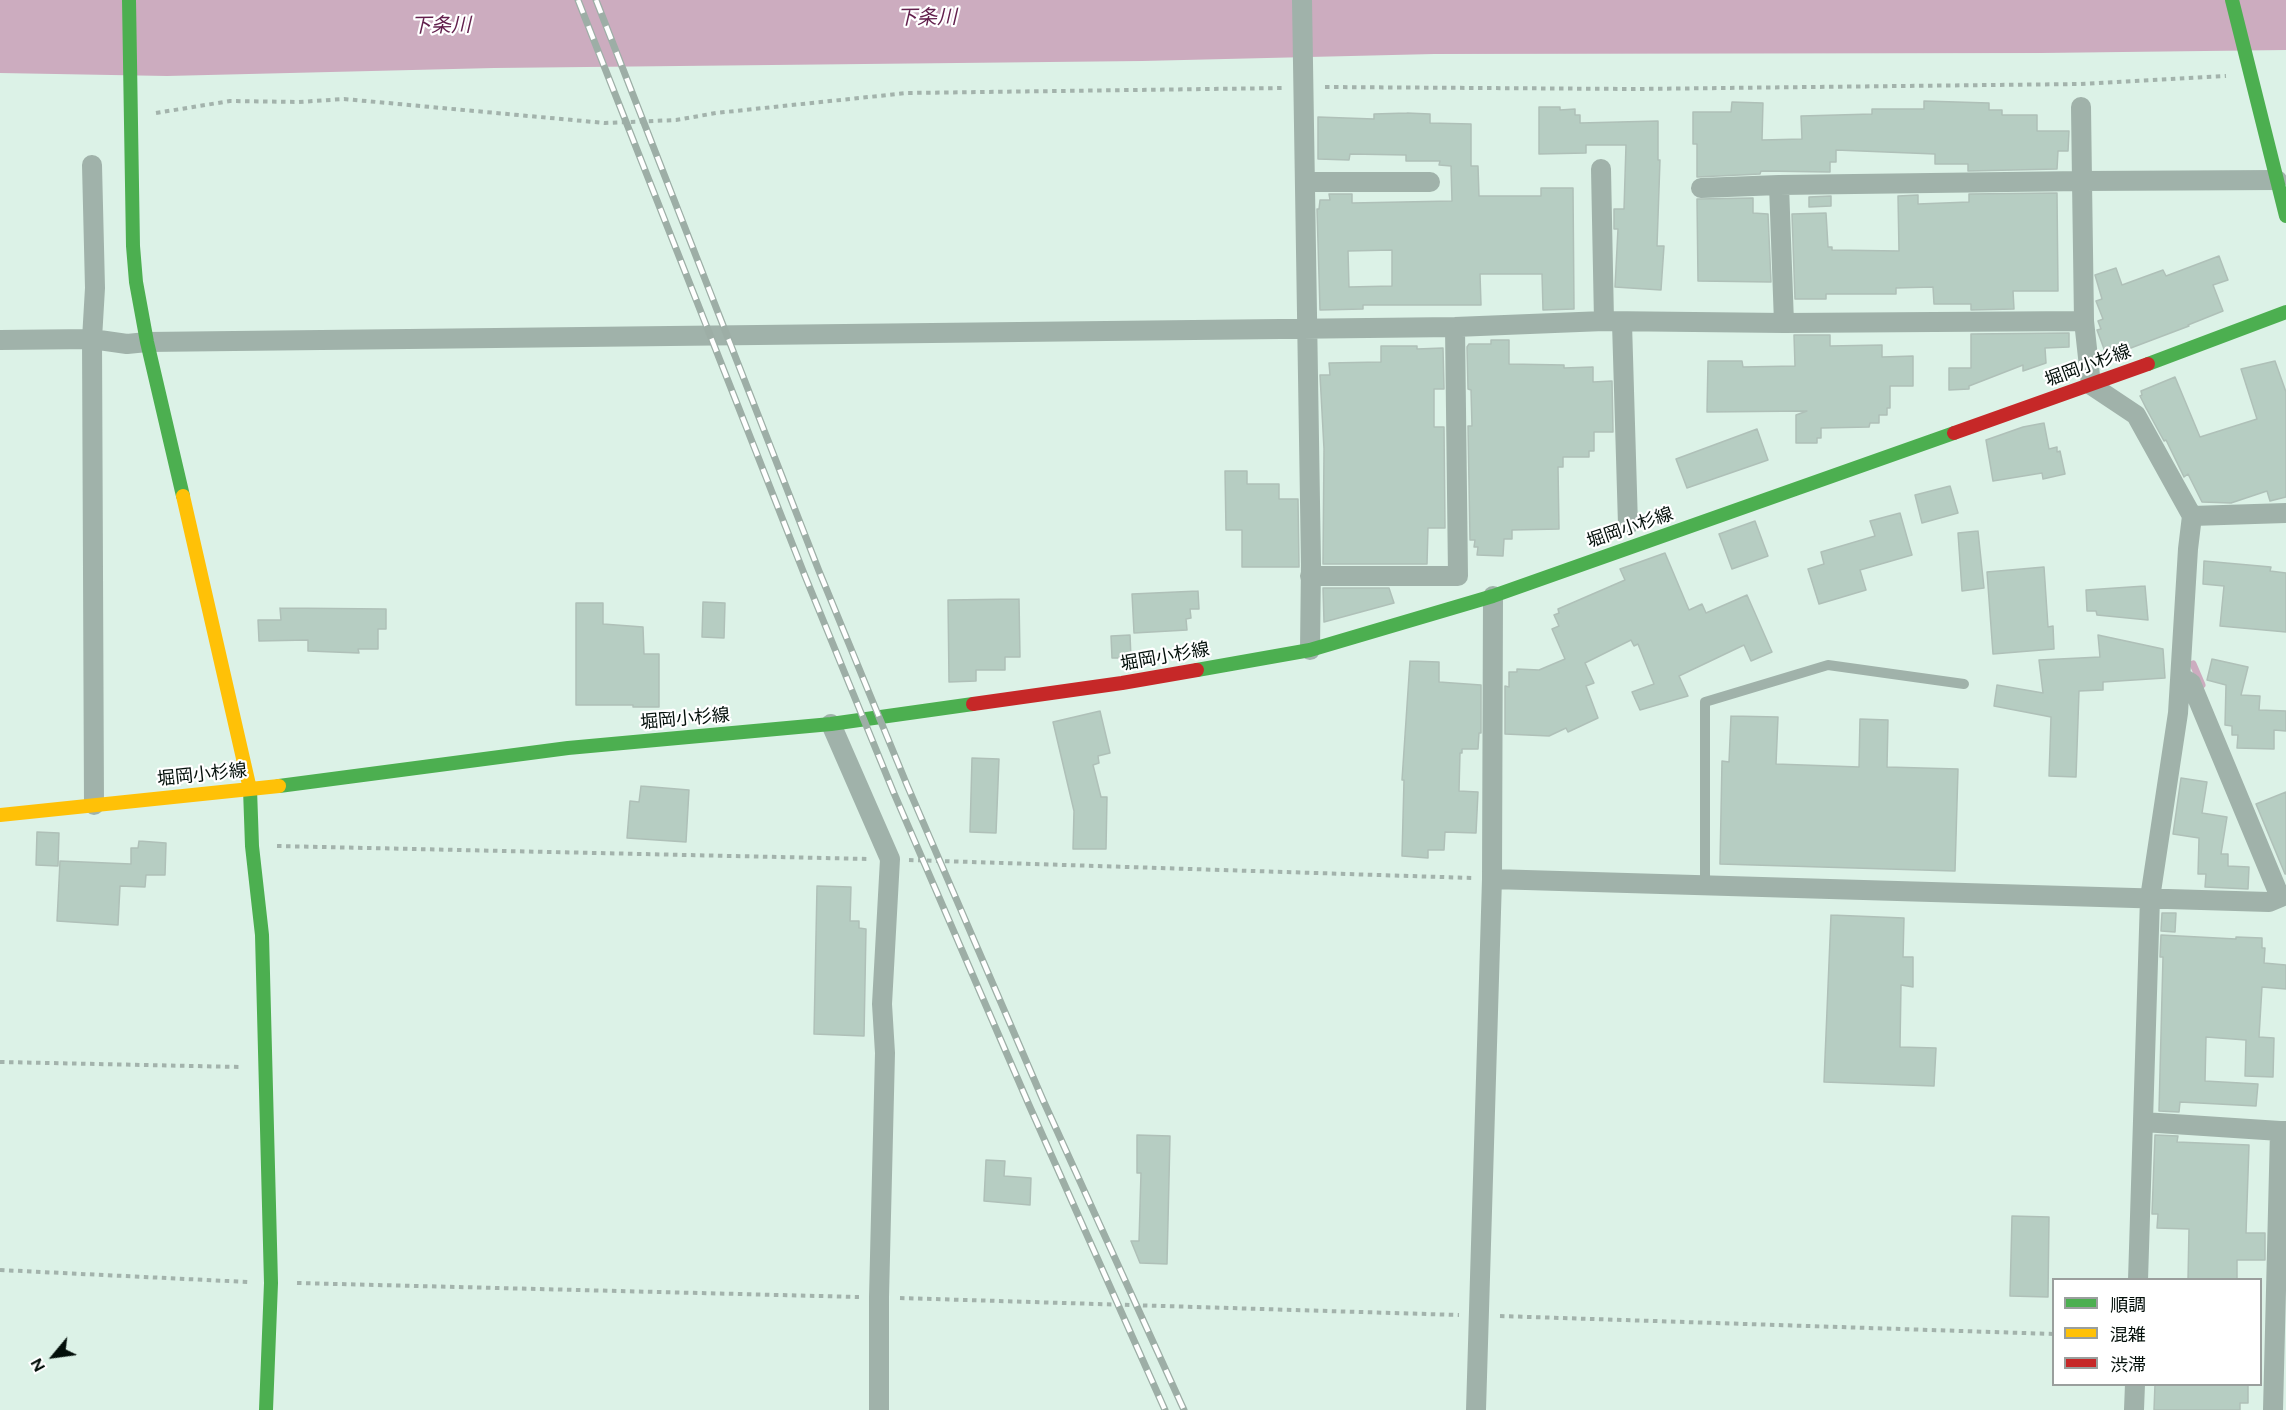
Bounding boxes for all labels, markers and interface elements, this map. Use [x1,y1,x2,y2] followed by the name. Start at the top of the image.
[897,5,957,31] water label: 下条川
[411,13,471,39] water label: 下条川
[2042,340,2134,392] street label: 堀岡小杉線
[1584,503,1676,553] street label: 堀岡小杉線
[1119,639,1211,675] street label: 堀岡小杉線
[639,704,731,734] street label: 堀岡小杉線
[156,760,248,790] street label: 堀岡小杉線
[2052,1278,2262,1386] legend
[2110,1294,2146,1316] text: 順調
[2110,1324,2146,1346] text: 混雑
[24,1326,84,1386] north arrow
[2110,1354,2146,1376] text: 渋滞
[27,1355,49,1375] text: N

